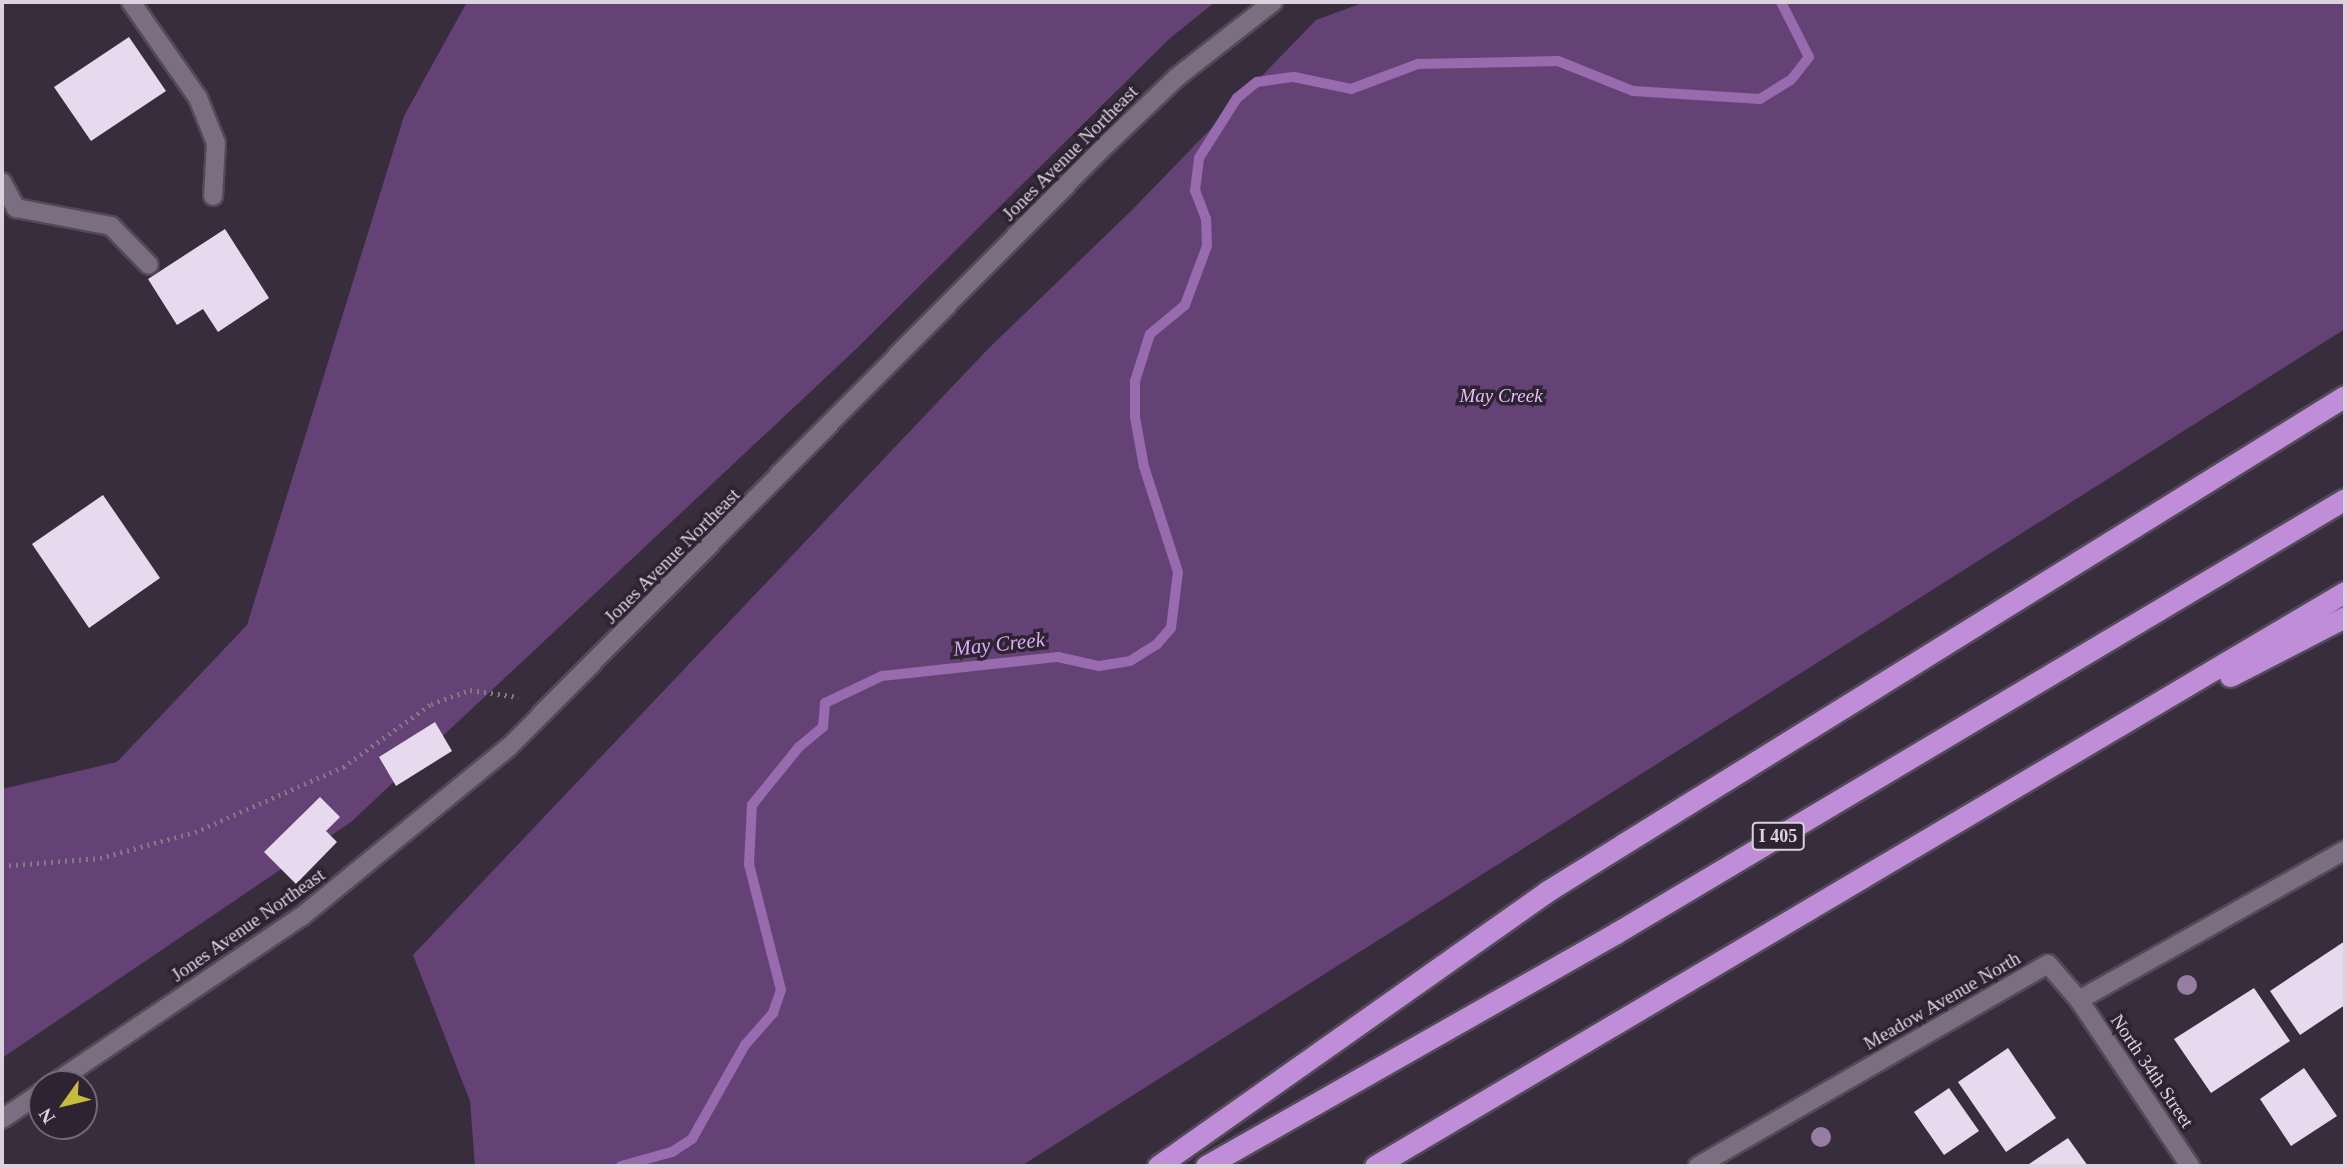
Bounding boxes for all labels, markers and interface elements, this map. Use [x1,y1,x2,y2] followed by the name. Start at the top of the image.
[997,80,1143,226] street label: Jones Avenue Northeast
[1459,385,1543,407] park label: May Creek
[599,483,745,629] street label: Jones Avenue Northeast
[952,627,1046,661] water label: May Creek
[1750,822,1806,850] road number: I 405
[166,863,330,987] street label: Jones Avenue Northeast
[1859,947,2025,1055] street label: Meadow Avenue North
[2106,1010,2198,1132] street label: North 34th Street
[28,1070,98,1140] north arrow
[34,1104,59,1127] text: N

